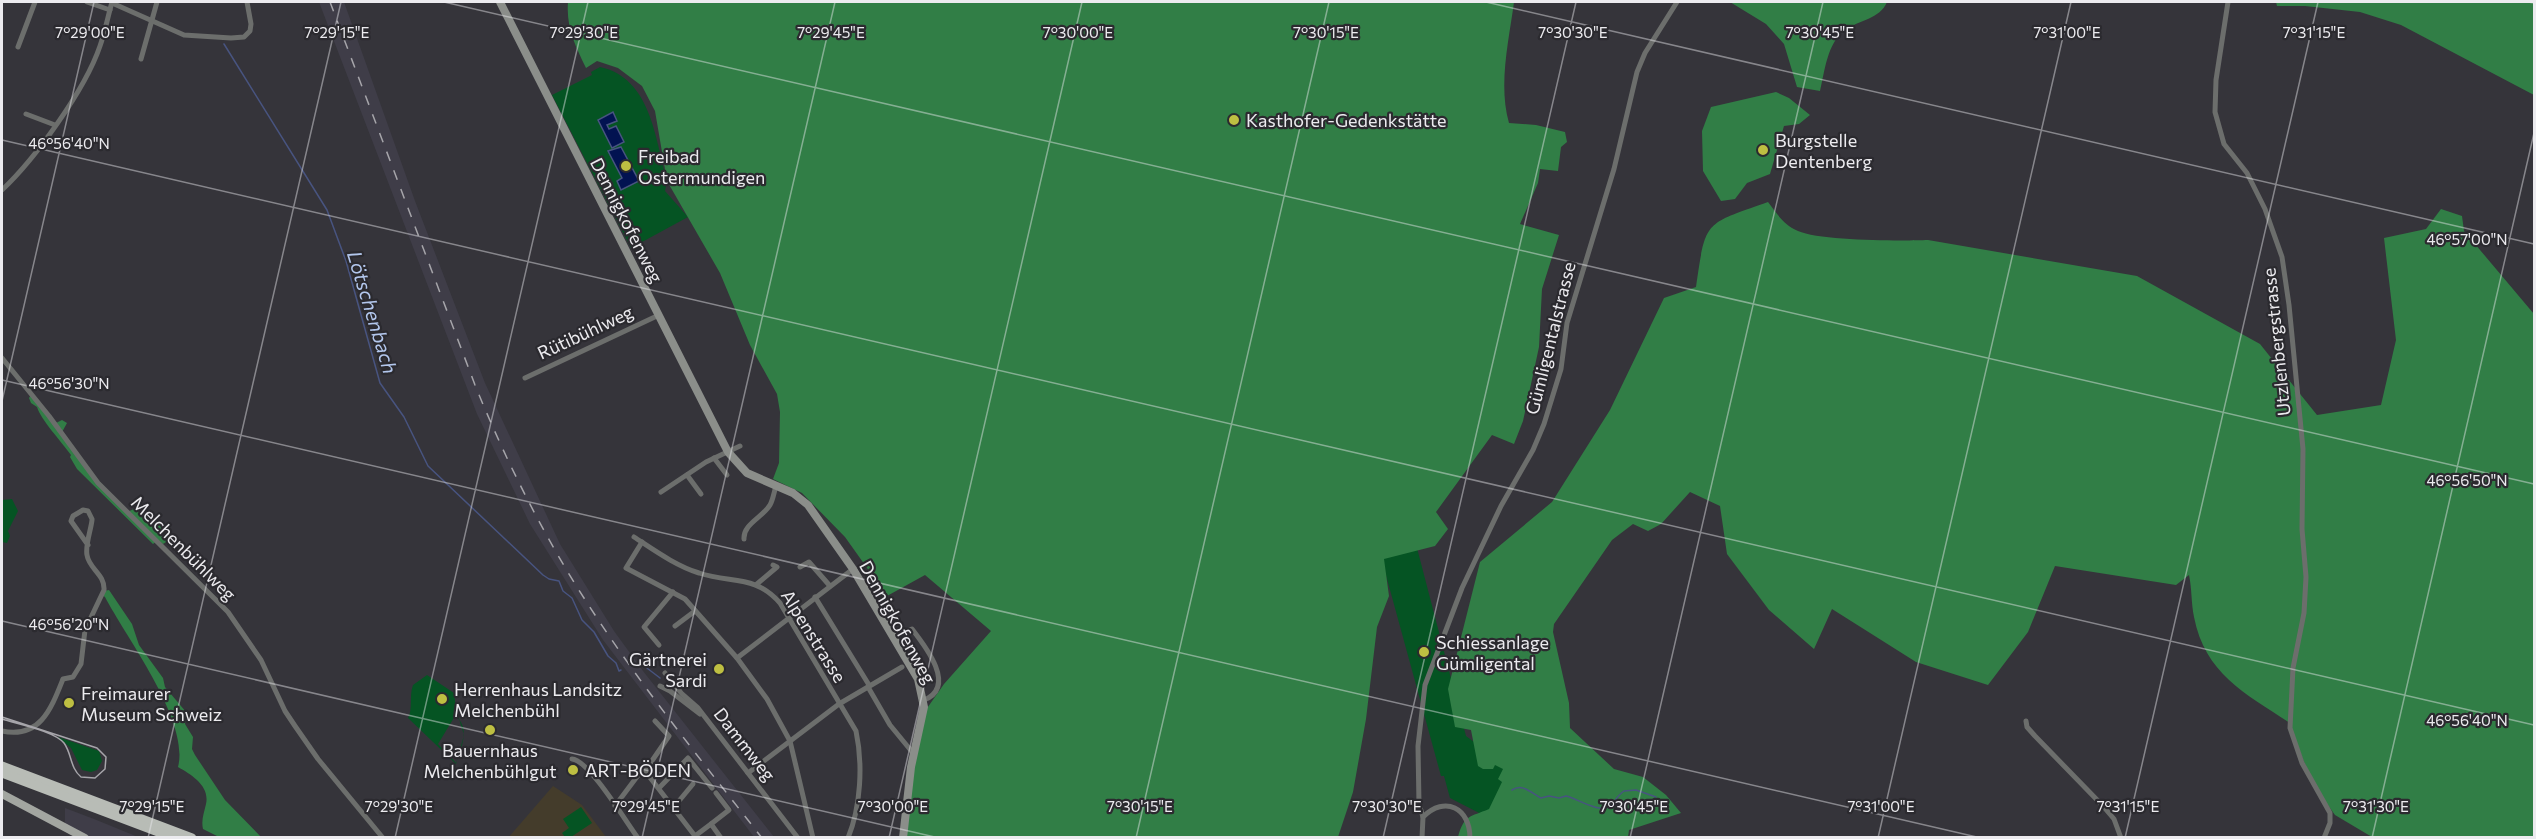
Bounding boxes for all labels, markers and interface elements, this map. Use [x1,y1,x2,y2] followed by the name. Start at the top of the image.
[55,23,125,41] text: 7°29'00"E
[304,23,370,41] text: 7°29'15"E
[550,23,618,41] text: 7°29'30"E
[797,23,865,41] text: 7°29'45"E
[1043,23,1113,41] text: 7°30'00"E
[1293,23,1359,41] text: 7°30'15"E
[1538,23,1608,41] text: 7°30'30"E
[1786,23,1854,41] text: 7°30'45"E
[2033,23,2101,41] text: 7°31'00"E
[2283,23,2345,41] text: 7°31'15"E
[1246,109,1447,131] place label: Kasthofer-Gedenkstätte
[1227,113,1241,127] marker: Kasthofer-Gedenkstätte
[1775,129,1872,172] place label: Burgstelle Dentenberg
[28,134,110,152] text: 46°56'40"N
[1756,143,1770,157] marker: Burgstelle Dentenberg
[638,145,765,188] place label: Freibad Ostermundigen
[586,154,668,286] street label: Dennigkofenweg
[619,159,633,173] marker: Freibad Ostermundigen
[2426,230,2508,248] text: 46°57'00"N
[343,248,403,376] water label: Lötschenbach
[1520,259,1580,417] street label: Gümligentalstrasse
[2257,267,2295,417] street label: Utzlenbergstrasse
[534,300,637,364] street label: Rütibühlweg
[28,374,110,392] text: 46°56'30"N
[2426,471,2508,489] text: 46°56'50"N
[127,491,241,605] street label: Melchenbühlweg
[855,557,941,688] street label: Dennigkofenweg
[777,586,851,686] street label: Alpenstrasse
[29,615,109,633] text: 46°56'20"N
[1436,631,1549,674] place label: Schiessanlage Gümligental
[1417,645,1431,659] marker: Schiessanlage Gümligental
[629,648,707,691] place label: Gärtnerei Sardi
[712,662,726,676] marker: Gärtnerei Sardi
[454,678,622,721] place label: Herrenhaus Landsitz Melchenbühl
[81,682,222,725] place label: Freimaurer Museum Schweiz
[435,692,449,706] marker: Herrenhaus Landsitz Melchenbühl
[62,696,76,710] marker: Freimaurer Museum Schweiz
[709,703,781,785] street label: Dammweg
[2426,711,2508,729] text: 46°56'40"N
[483,723,497,737] marker: Bauernhaus Melchenbühlgut
[423,739,557,782] place label: Bauernhaus Melchenbühlgut
[585,759,691,781] place label: ART-BÖDEN
[566,763,580,777] marker: ART-BÖDEN
[119,797,185,815] text: 7°29'15"E
[365,797,433,815] text: 7°29'30"E
[612,797,680,815] text: 7°29'45"E
[858,797,928,815] text: 7°30'00"E
[1107,797,1173,815] text: 7°30'15"E
[1352,797,1422,815] text: 7°30'30"E
[1600,797,1668,815] text: 7°30'45"E
[1847,797,1915,815] text: 7°31'00"E
[2097,797,2159,815] text: 7°31'15"E
[2343,797,2409,815] text: 7°31'30"E

